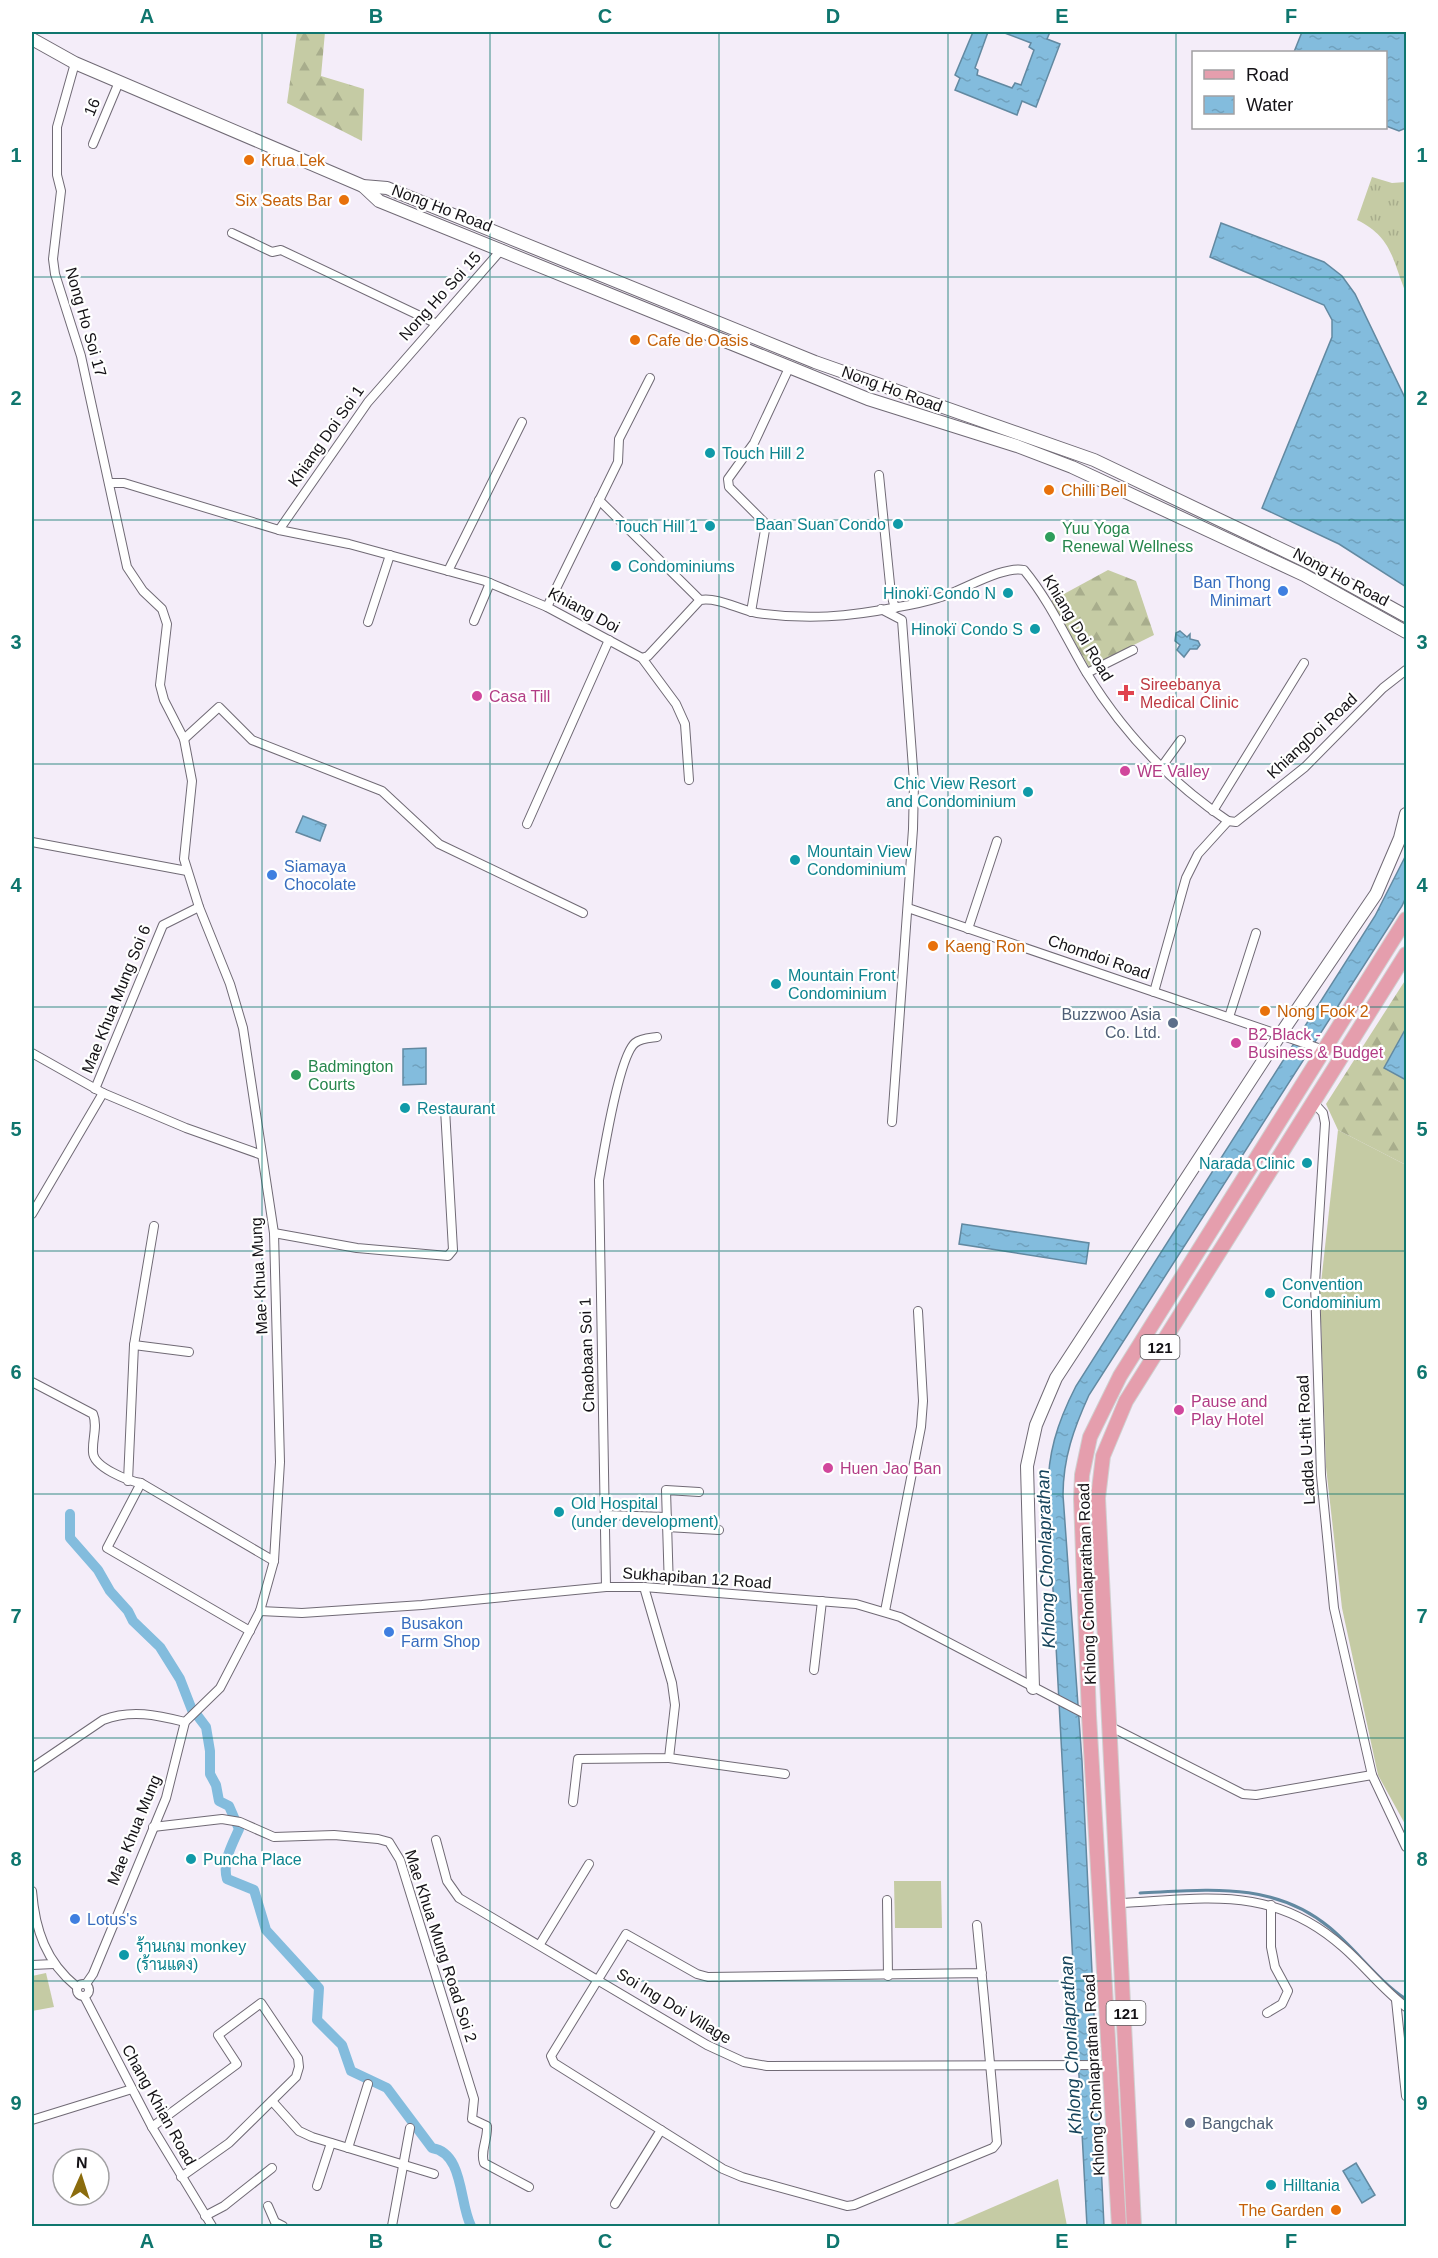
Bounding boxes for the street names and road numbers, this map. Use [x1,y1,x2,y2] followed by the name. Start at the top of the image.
[81,95,103,119] street label: 16
[390,181,494,235] street label: Nong Ho Road
[396,248,484,344] street label: Nong Ho Soi 15
[62,265,110,379] street label: Nong Ho Soi 17
[839,363,945,415] street label: Nong Ho Road
[285,382,367,490] street label: Khiang Doi Soi 1
[1290,545,1392,609] street label: Nong Ho Road
[1040,572,1116,684] street label: Khiang Doi Road
[545,584,623,636] street label: Khiang Doi
[1264,690,1360,782] street label: KhiangDoi Road
[78,922,154,1076] street label: Mae Khua Mung Soi 6
[1046,932,1152,982] street label: Chomdoi Road
[247,1217,271,1335] street label: Mae Khua Mung
[576,1297,597,1413] street label: Chaobaan Soi 1
[1140,1335,1180,1359] road number: 121
[1294,1375,1318,1505] street label: Ladda U-thit Road
[1075,1483,1099,1685] street label: Khlong Chonlaprathan Road
[622,1564,772,1592] street label: Sukhapiban 12 Road
[104,1772,164,1888] street label: Mae Khua Mung
[402,1848,480,2044] street label: Mae Khua Mung Road Soi 2
[614,1965,734,2047] street label: Soi Ing Doi Village
[1080,1974,1108,2176] street label: Khlong Chonlaprathan Road
[1106,2001,1146,2025] road number: 121
[119,2042,199,2168] street label: Chang Khian Road

